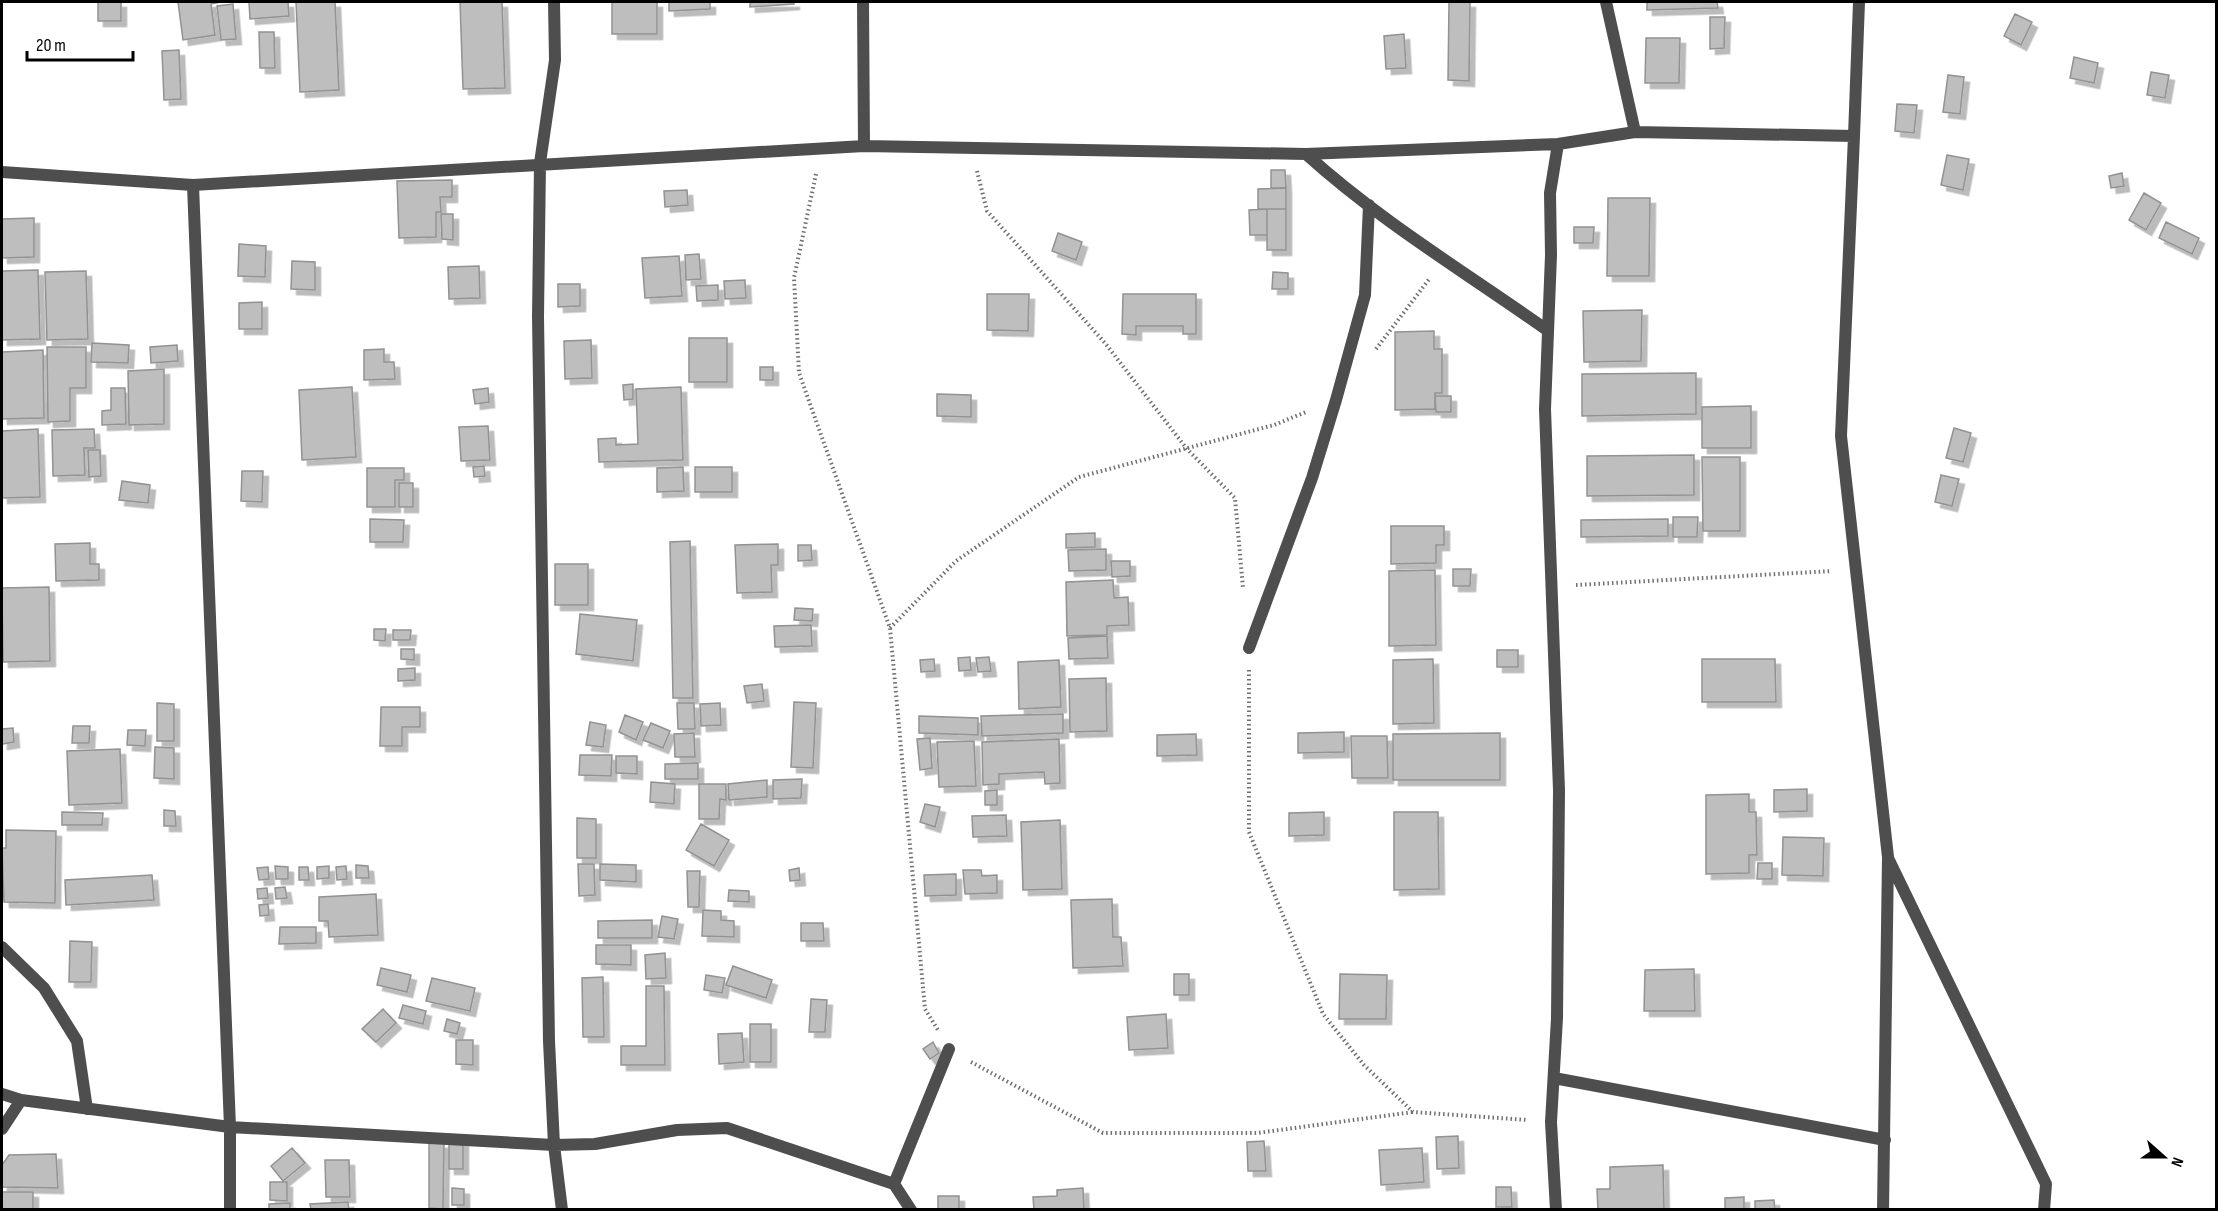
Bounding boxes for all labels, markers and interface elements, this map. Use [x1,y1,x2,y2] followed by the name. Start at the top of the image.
[27,24,134,62] scale bar
[36,35,66,56] text: 20 m
[2134,1127,2194,1187] north arrow
[2166,1154,2187,1169] text: N

